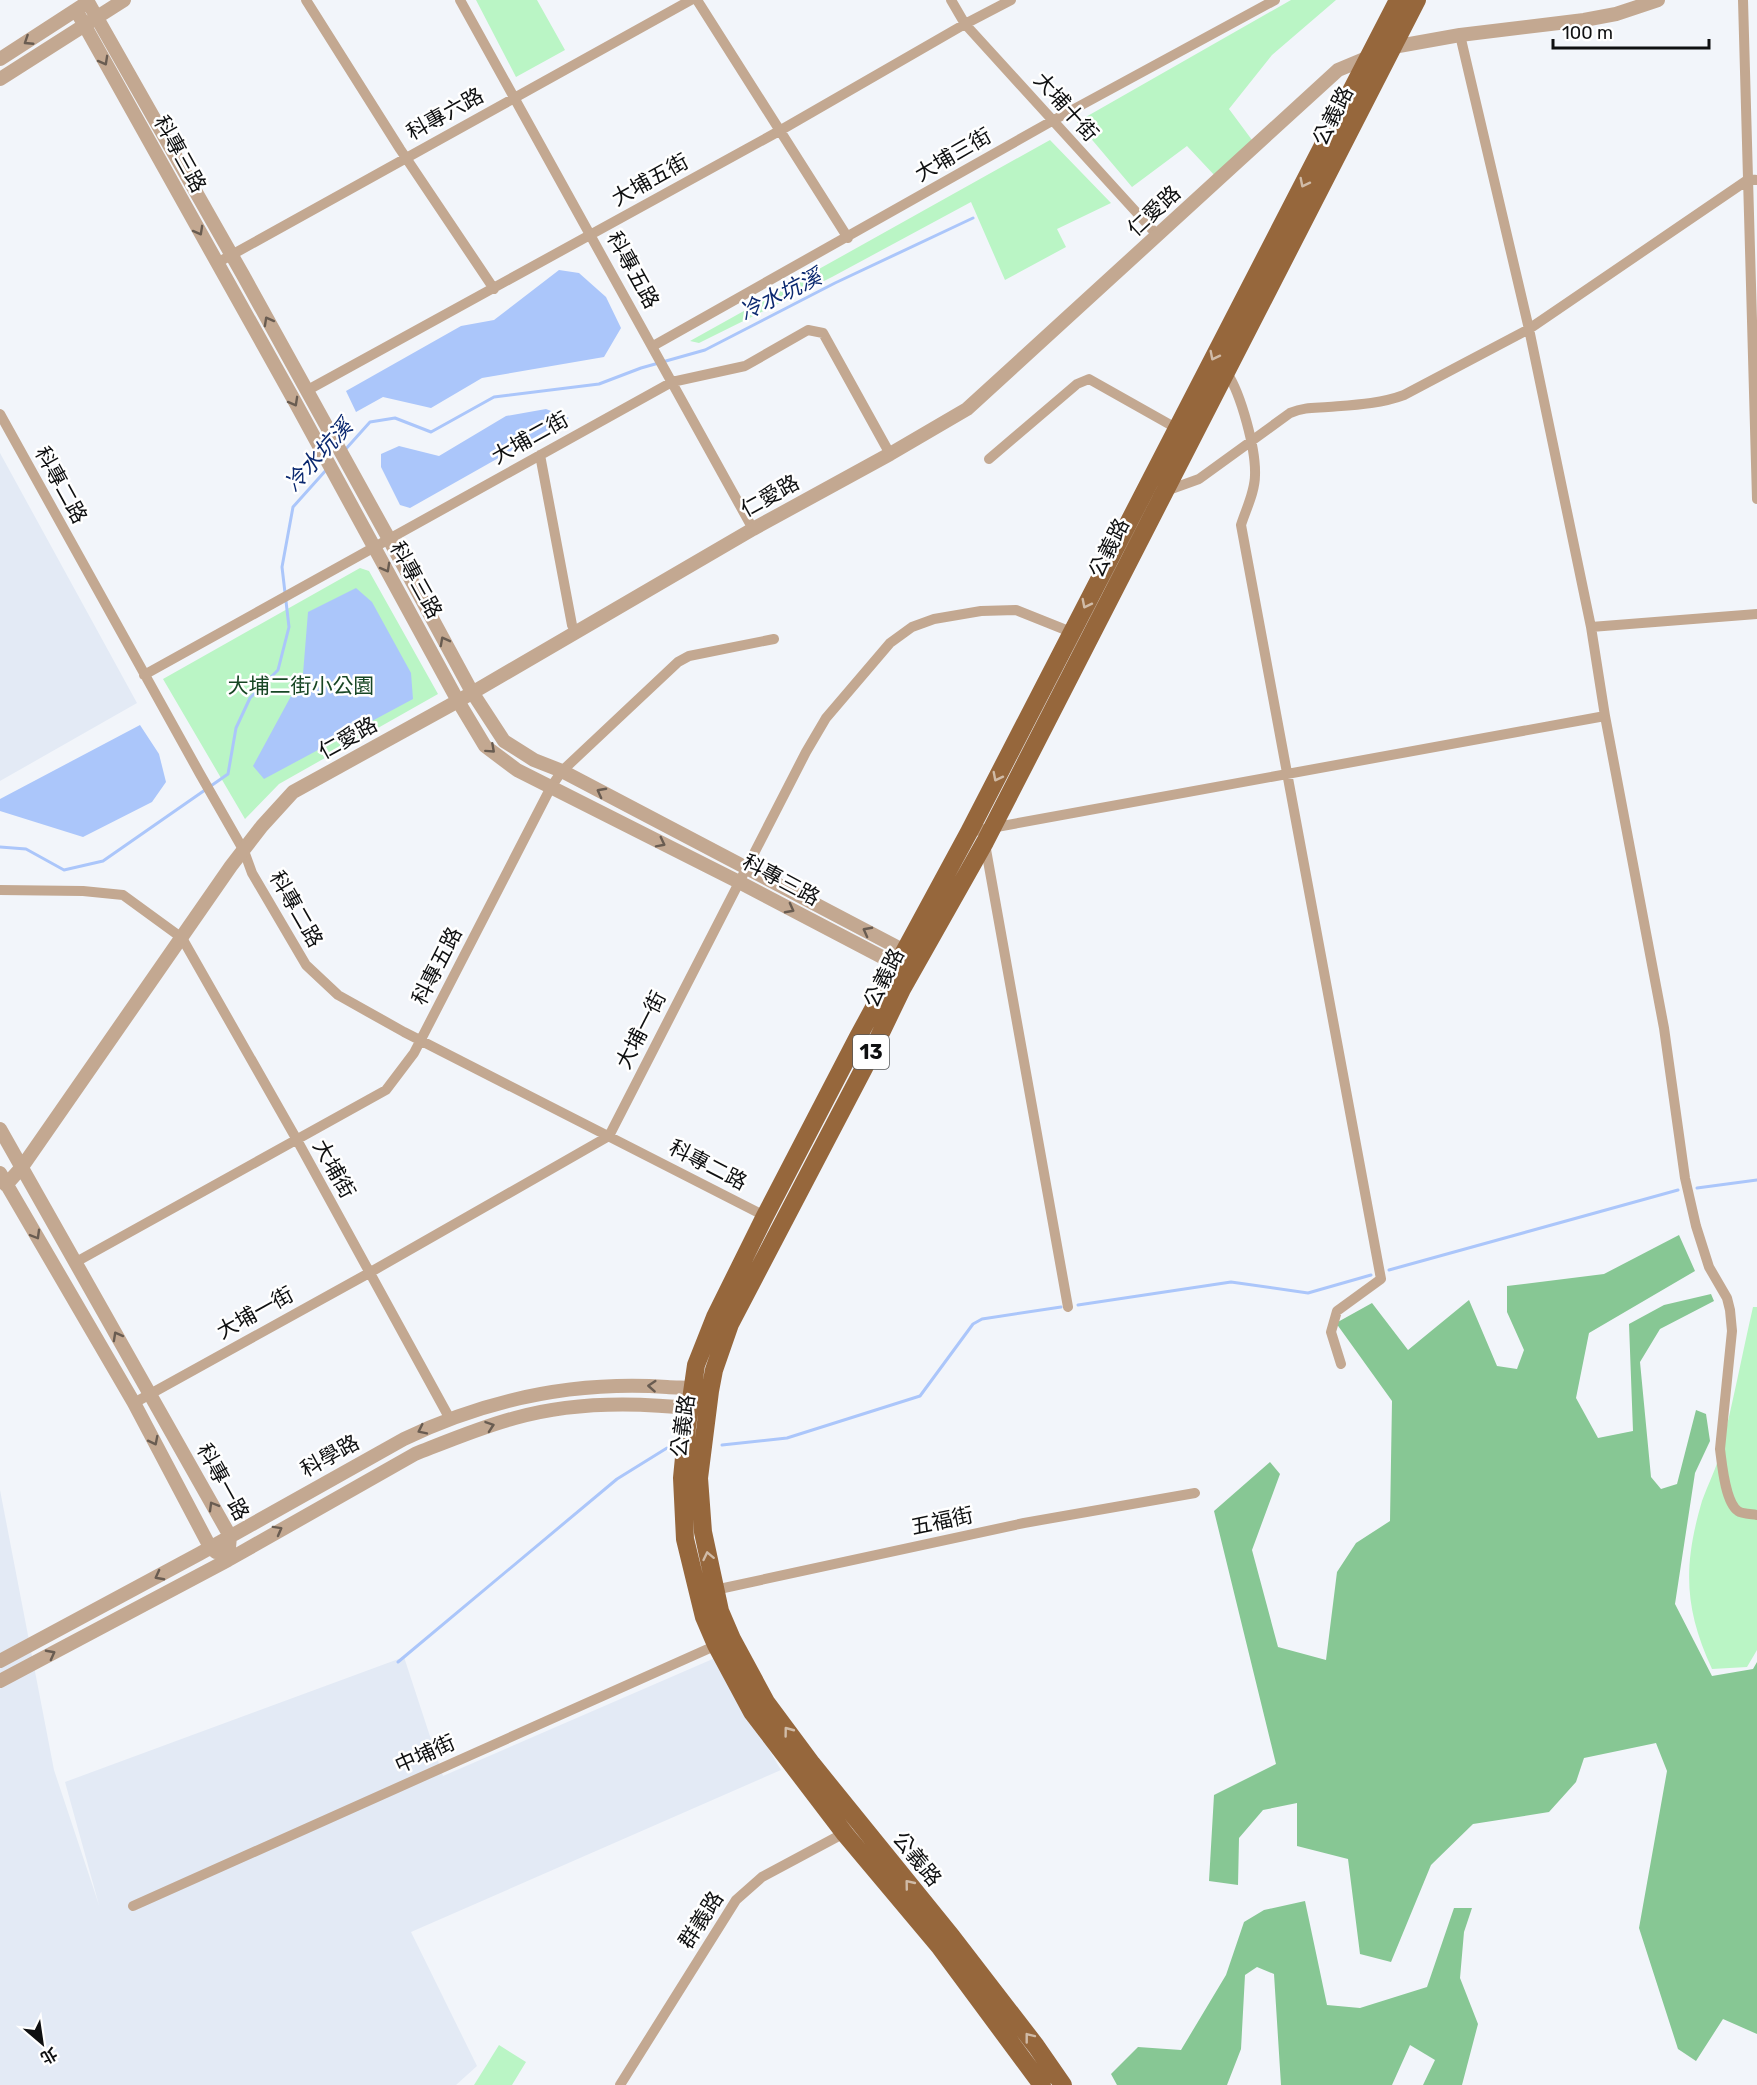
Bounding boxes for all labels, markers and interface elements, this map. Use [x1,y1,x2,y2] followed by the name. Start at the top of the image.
[1553,12,1709,50] scale bar
[1562,22,1613,44] text: 100 m
[24,33,34,45] one-way arrow
[97,55,108,65] one-way arrow
[1029,67,1104,146] street label: 大埔十街
[402,82,488,145] street label: 科專六路
[1307,82,1358,150] street label: 公義路
[149,111,212,197] street label: 科專三路
[910,123,995,186] street label: 大埔三街
[607,148,693,211] street label: 大埔五街
[1300,176,1311,187] one-way arrow
[1122,180,1185,241] street label: 仁愛路
[192,225,203,236] one-way arrow
[602,227,665,313] street label: 科專五路
[735,262,828,326] water label: 冷水坑溪
[264,317,275,327] one-way arrow
[1210,349,1221,360] one-way arrow
[287,395,298,406] one-way arrow
[487,406,573,469] street label: 大埔二街
[279,411,360,497] water label: 冷水坑溪
[30,442,93,528] street label: 科專二路
[736,469,803,522] street label: 仁愛路
[1083,514,1134,582] street label: 公義路
[385,537,448,623] street label: 科專三路
[379,562,390,572] one-way arrow
[1082,597,1093,608] one-way arrow
[440,636,451,647] one-way arrow
[228,673,375,698] park label: 大埔二街小公園
[314,711,381,764] street label: 仁愛路
[484,742,494,753] one-way arrow
[993,771,1004,781] one-way arrow
[597,788,607,799] one-way arrow
[654,835,665,847] one-way arrow
[738,849,824,910] street label: 科專三路
[265,866,328,951] street label: 科專二路
[784,902,795,913] one-way arrow
[406,923,467,1009] street label: 科專五路
[862,927,873,939] one-way arrow
[858,944,909,1012] street label: 公義路
[610,987,671,1073] street label: 大埔一街
[853,1035,889,1069] road number: 13
[665,1134,751,1195] street label: 科專二路
[308,1135,361,1202] street label: 大埔街
[28,1229,40,1239] one-way arrow
[212,1281,298,1344] street label: 大埔一街
[113,1332,124,1342] one-way arrow
[648,1379,657,1392] one-way arrow
[666,1393,699,1459] street label: 公義路
[485,1420,495,1433] one-way arrow
[417,1423,428,1435] one-way arrow
[296,1429,363,1482] street label: 科學路
[147,1434,158,1445] one-way arrow
[192,1439,255,1525] street label: 科專一路
[209,1501,220,1512] one-way arrow
[908,1502,975,1539] street label: 五福街
[272,1526,283,1537] one-way arrow
[702,1551,715,1561] one-way arrow
[154,1569,165,1580] one-way arrow
[45,1649,56,1661] one-way arrow
[784,1727,795,1738] one-way arrow
[391,1729,459,1778] street label: 中埔街
[888,1826,947,1891] street label: 公義路
[905,1880,916,1891] one-way arrow
[673,1887,728,1953] street label: 群義路
[12,2013,72,2073] north arrow
[1026,2033,1037,2044] one-way arrow
[37,2043,61,2068] text: 北

